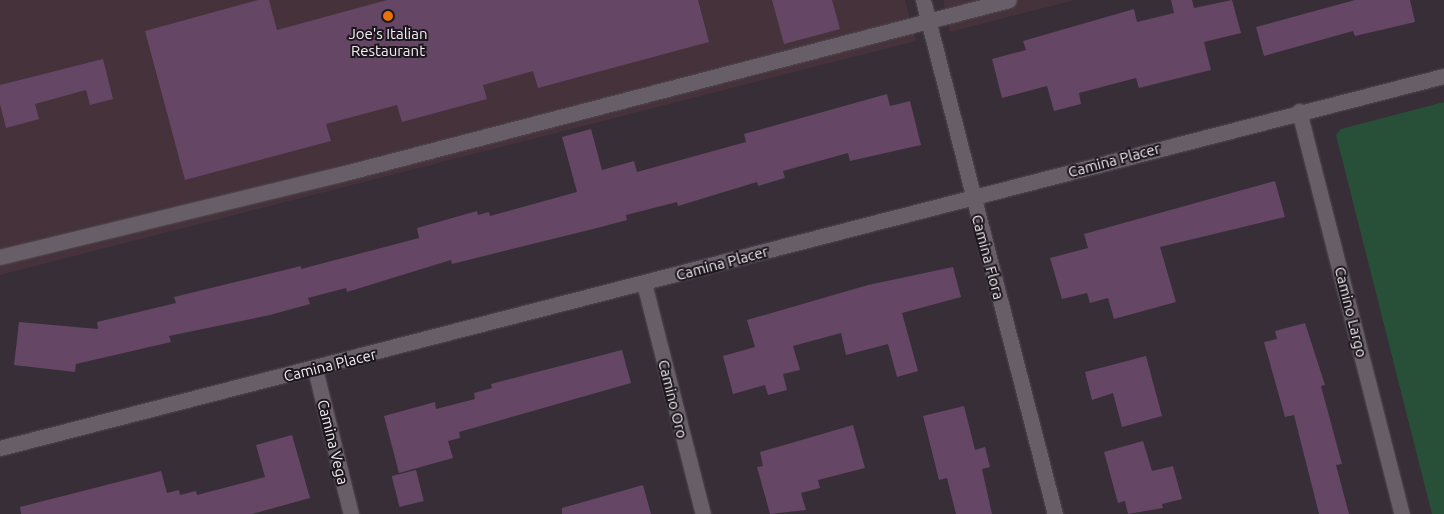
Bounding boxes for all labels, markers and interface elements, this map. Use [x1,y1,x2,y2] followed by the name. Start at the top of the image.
[382,10,394,22] marker: Joe's Italian Restaurant
[348,24,428,59] place label: Joe's Italian Restaurant
[1066,139,1162,181] street label: Camina Placer
[968,213,1008,301] street label: Camina Flora
[674,242,770,284] street label: Camina Placer
[1331,265,1371,359] street label: Camino Largo
[282,345,378,385] street label: Camina Placer
[655,358,691,440] street label: Camino Oro
[314,398,352,486] street label: Camina Vega

